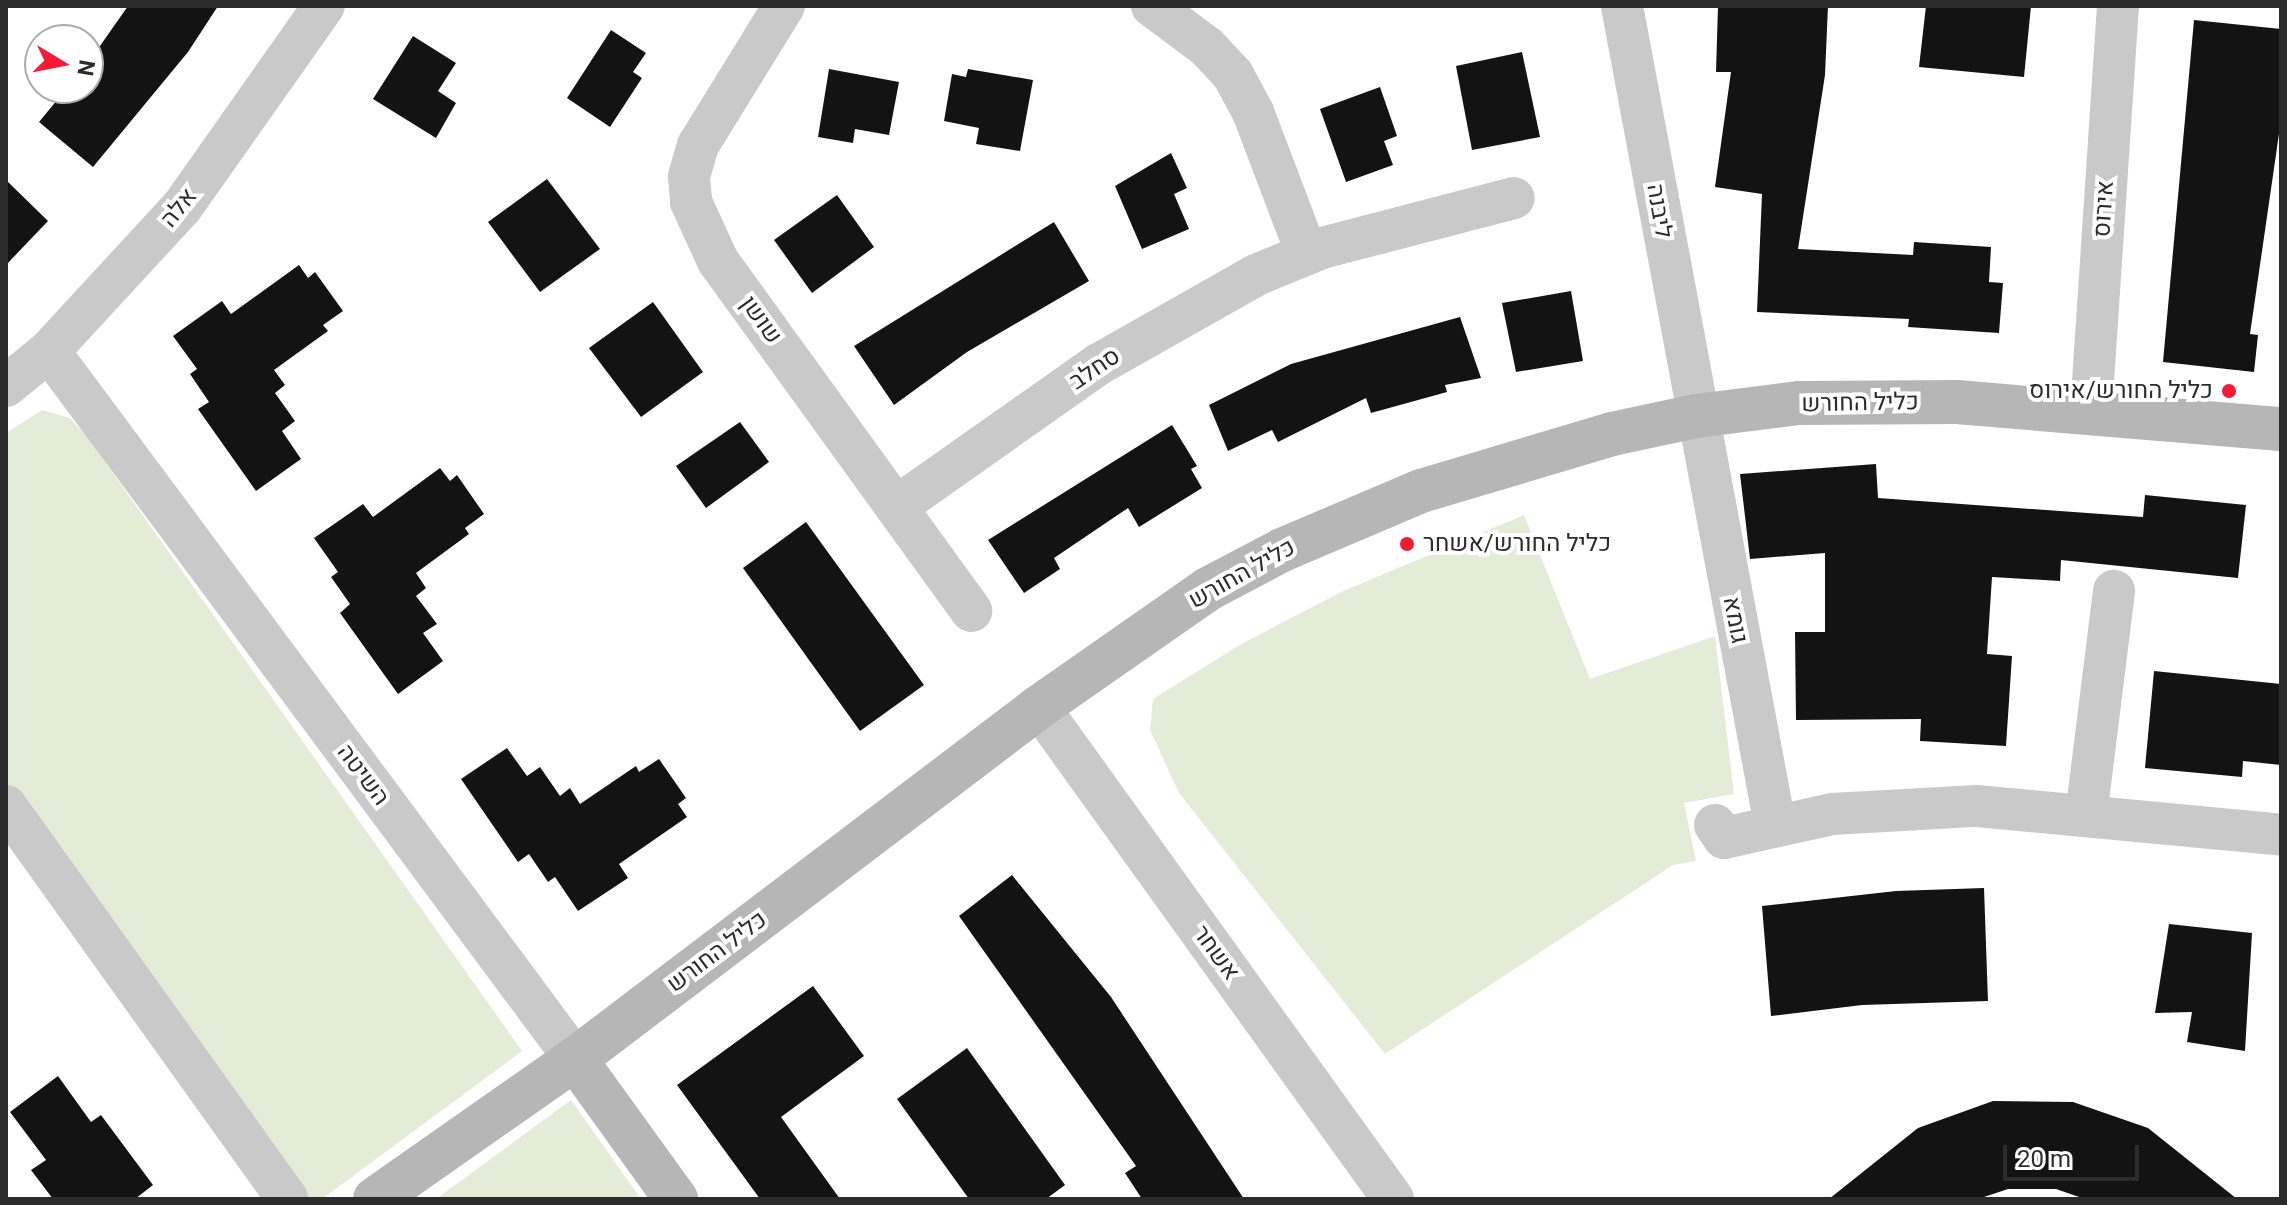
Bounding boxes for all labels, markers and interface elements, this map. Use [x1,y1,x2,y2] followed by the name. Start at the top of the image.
[24,24,104,104] north arrow
[72,58,100,78] text: N
[2088,180,2120,238] street label: אירוס
[1640,181,1678,241] street label: ליבנה
[155,183,203,233] street label: אלה
[734,290,788,350] street label: שושן
[1064,342,1126,396] street label: סחלב
[2029,377,2213,405] place label: כליל החורש/אירוס
[2220,382,2238,400] marker: כליל החורש/אירוס
[1801,388,1919,418] street label: כליל החורש
[1423,530,1611,558] place label: כליל החורש/אשחר
[1184,533,1300,615] street label: כליל החורש
[1398,535,1416,553] marker: כליל החורש/אשחר
[1716,594,1754,646] street label: גומא
[331,739,395,811] street label: השיטה
[661,905,773,999] street label: כליל החורש
[1186,920,1246,986] street label: אשחר
[2007,1129,2143,1179] scale bar
[2017,1145,2071,1173] text: 20 m

